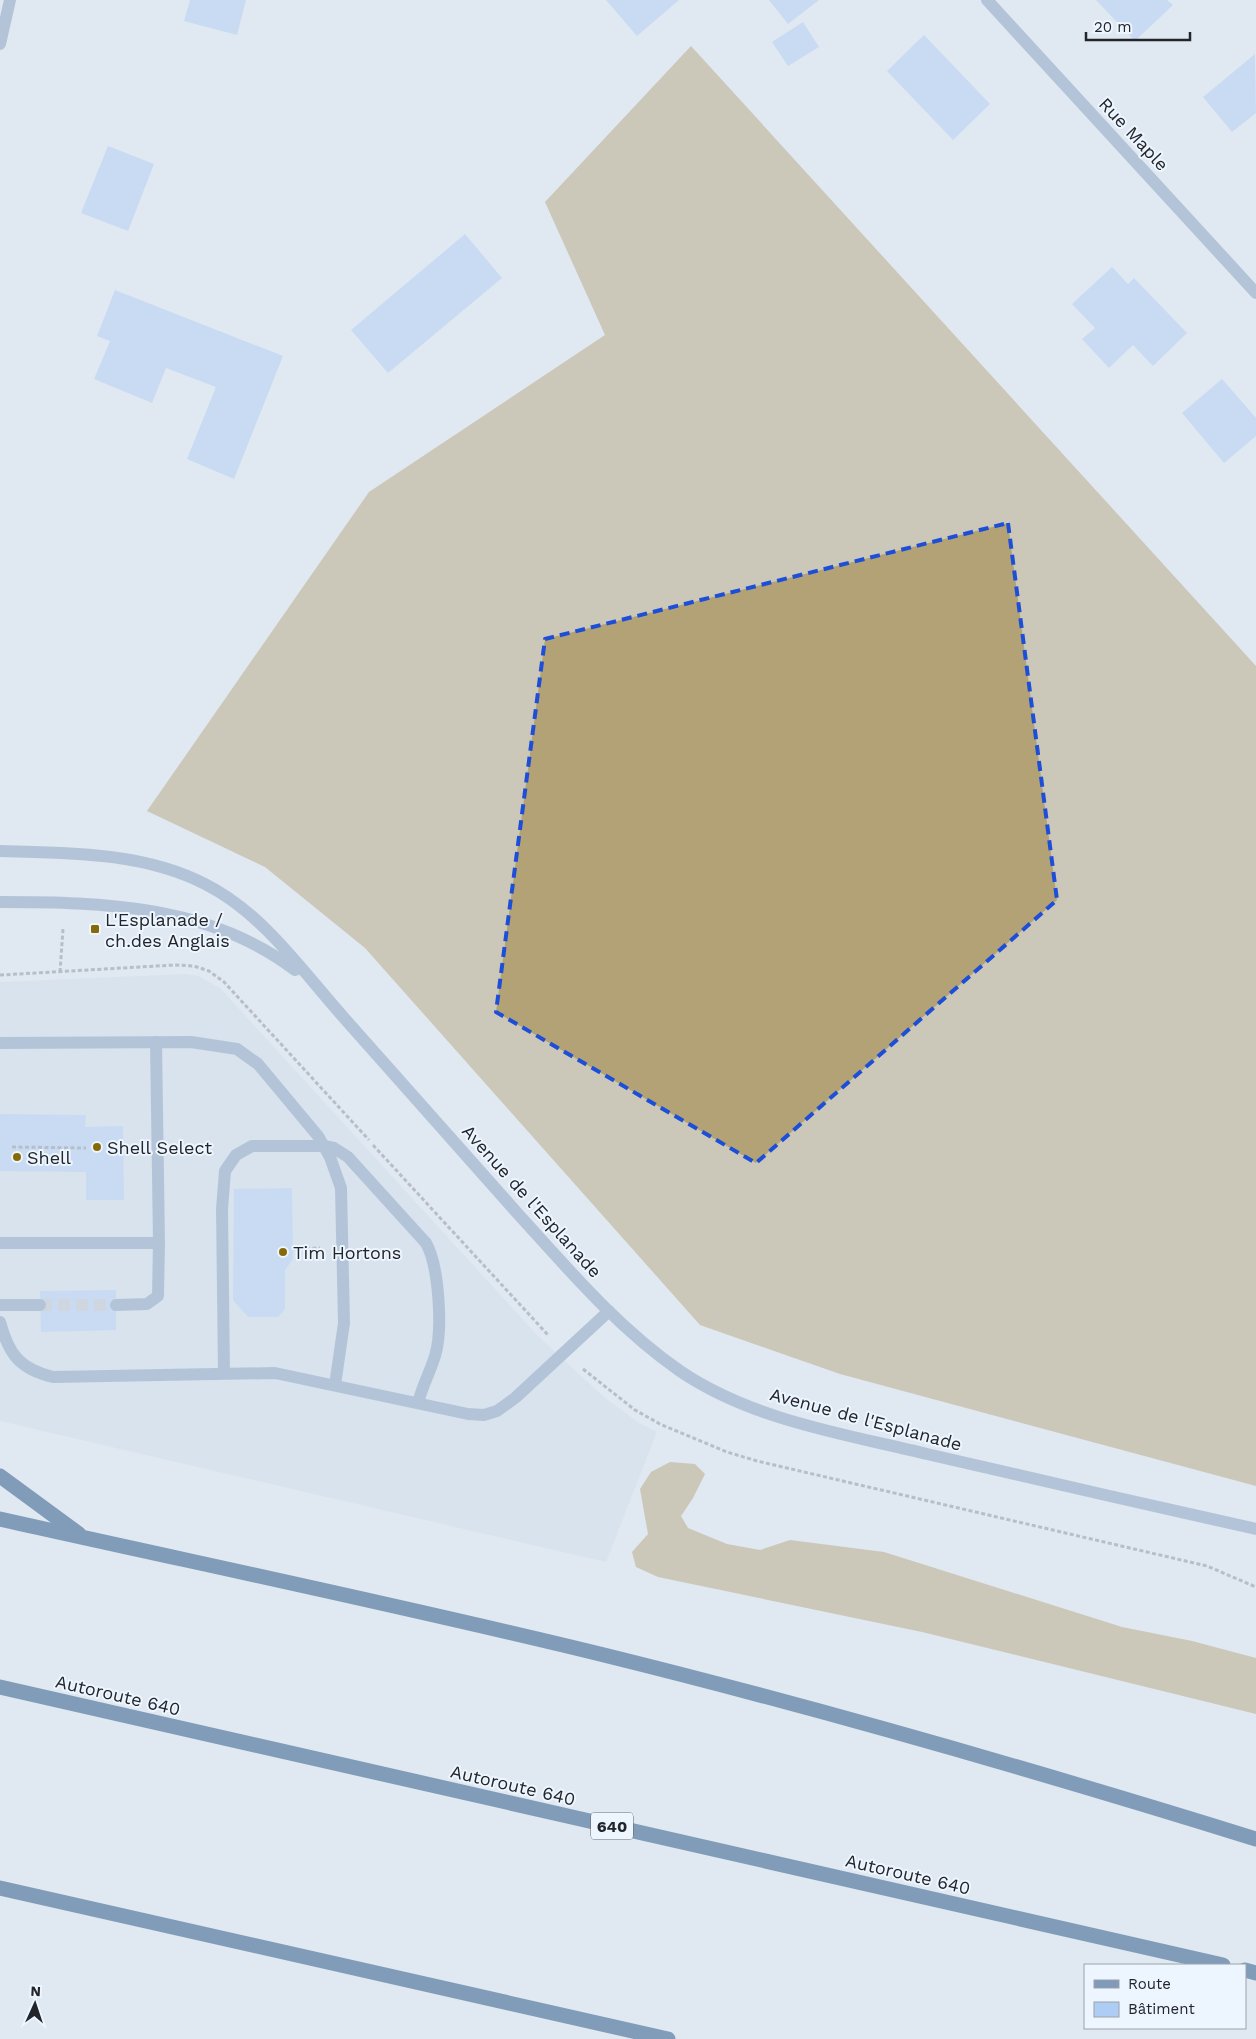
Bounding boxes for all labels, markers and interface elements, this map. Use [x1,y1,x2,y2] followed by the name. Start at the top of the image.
[1086,10,1190,42] scale bar
[1094,18,1132,36] text: 20 m
[1095,93,1173,175] street label: Rue Maple
[105,909,230,951] place label: L'Esplanade / ch.des Anglais
[89,923,101,935] marker: L'Esplanade / ch.des Anglais
[458,1120,606,1282] street label: Avenue de l'Esplanade
[107,1137,212,1158] place label: Shell Select
[91,1141,103,1153] marker: Shell Select
[27,1147,72,1168] place label: Shell
[11,1151,23,1163] marker: Shell
[293,1242,401,1263] place label: Tim Hortons
[277,1246,289,1258] marker: Tim Hortons
[768,1383,964,1455] street label: Avenue de l'Esplanade
[54,1670,182,1720] street label: Autoroute 640
[449,1760,577,1810] street label: Autoroute 640
[591,1812,633,1840] road number: 640
[844,1849,972,1899] street label: Autoroute 640
[1084,1964,1246,2029] legend
[1128,1975,1171,1993] text: Route
[10,1979,60,2029] north arrow
[30,1983,41,1999] text: N
[1128,2000,1195,2018] text: Bâtiment

